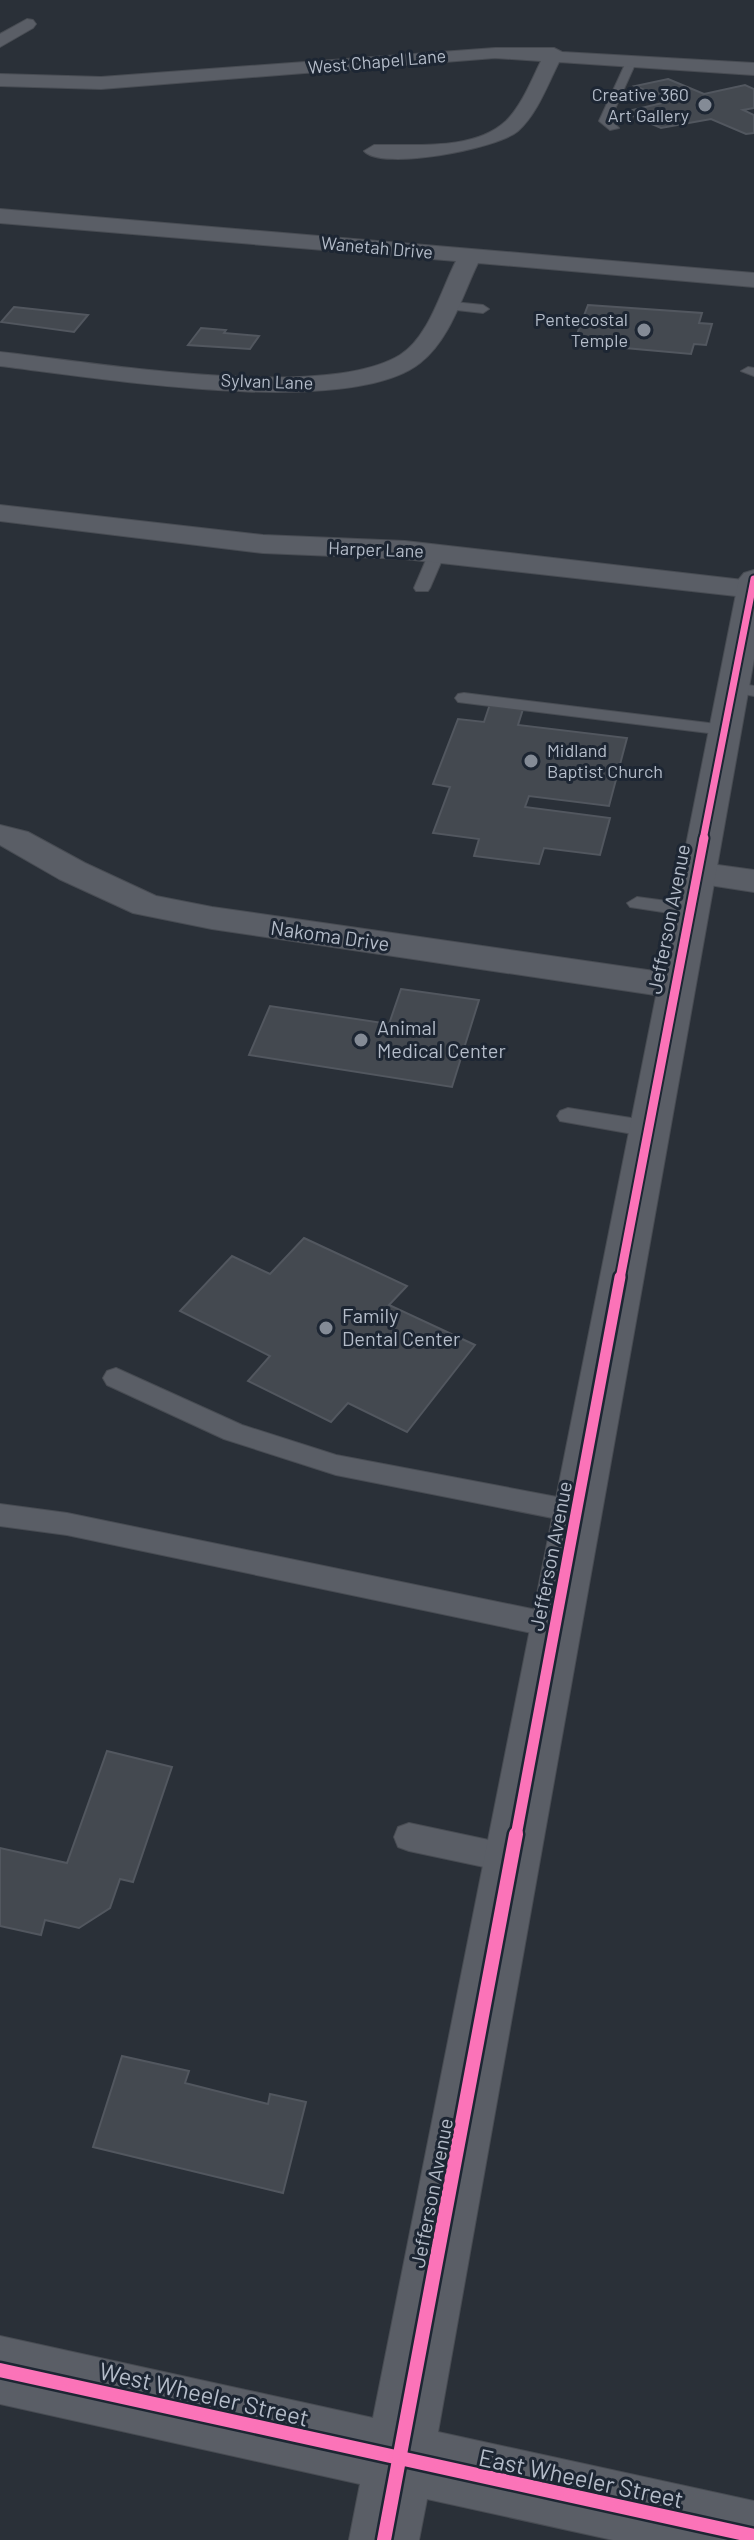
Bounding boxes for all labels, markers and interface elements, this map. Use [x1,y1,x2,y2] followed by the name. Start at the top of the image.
[307,44,447,78] street label: West Chapel Lane
[592,83,689,126] place label: Creative 360 Art Gallery
[696,96,714,114] marker: Creative 360 Art Gallery
[320,231,434,263] street label: Wanetah Drive
[535,308,628,351] place label: Pentecostal Temple
[635,321,653,339] marker: Pentecostal Temple
[220,368,314,394] street label: Sylvan Lane
[328,536,424,562] street label: Harper Lane
[547,739,663,782] place label: Midland Baptist Church
[522,752,540,770] marker: Midland Baptist Church
[642,842,694,996] street label: Jefferson Avenue
[269,915,391,955] street label: Nakoma Drive
[377,1015,506,1062] place label: Animal Medical Center
[352,1031,370,1049] marker: Animal Medical Center
[342,1303,460,1350] place label: Family Dental Center
[317,1319,335,1337] marker: Family Dental Center
[524,1479,576,1633] street label: Jefferson Avenue
[405,2116,457,2270] street label: Jefferson Avenue
[97,2355,312,2432] street label: West Wheeler Street
[476,2442,686,2513] street label: East Wheeler Street

